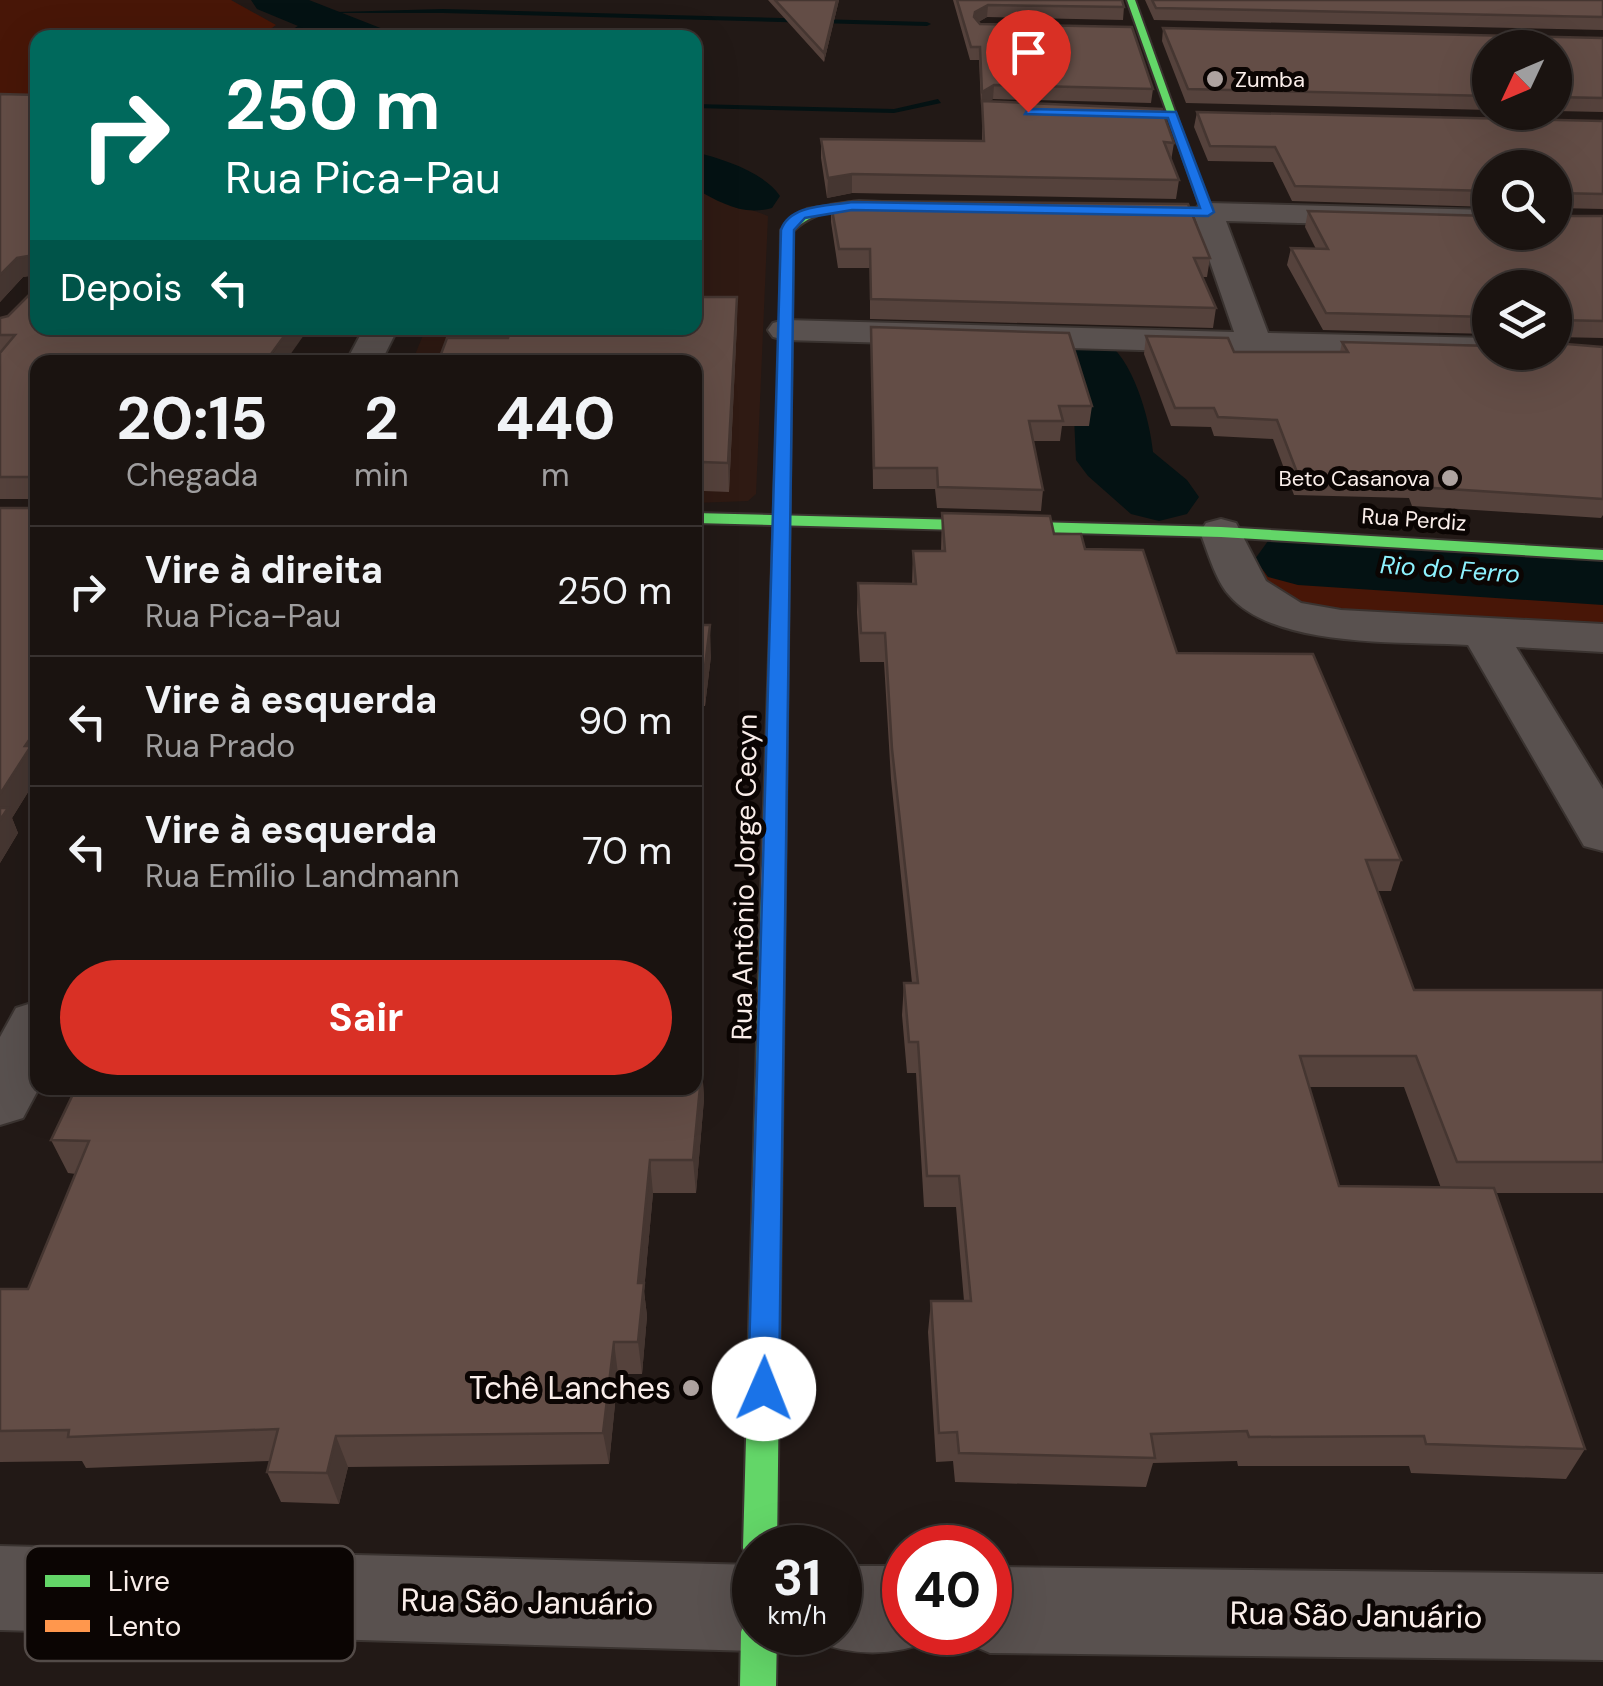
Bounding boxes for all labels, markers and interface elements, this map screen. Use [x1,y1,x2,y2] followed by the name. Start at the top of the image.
[986,10,1071,113] pin
[1001,25,1056,80] icon: arrive
[1472,30,1572,130] north arrow
[1472,30,1572,370] map controls
[225,60,441,151] text: 250 m
[1235,65,1305,94] place label: Zumba
[1204,68,1226,90] marker: Zumba
[60,70,190,200] icon: right
[225,148,501,207] text: Rua Pica-Pau
[1472,150,1572,250] button: search
[202,260,257,315] icon: left
[60,263,182,313] text: Depois
[1472,270,1572,370] button: layers
[117,379,268,458] text: 20:15
[364,379,399,458] text: 2
[495,379,615,458] text: 440
[126,454,258,496] text: Chegada
[354,454,409,496] text: min
[541,454,570,496] text: m
[1279,464,1430,493] place label: Beto Casanova
[1439,467,1461,489] marker: Beto Casanova
[1361,501,1467,538] street label: Rua Perdiz
[145,545,383,595] text: Vire à direita
[1379,548,1521,591] water label: Rio do Ferro
[60,564,115,619] icon: right
[557,566,672,616] text: 250 m
[145,595,341,637] text: Rua Pica-Pau
[145,675,437,725] text: Vire à esquerda
[60,694,115,749] icon: left
[578,696,672,746] text: 90 m
[723,713,766,1041] street label: Rua Antônio Jorge Cecyn
[145,725,295,767] text: Rua Prado
[145,805,437,855] text: Vire à esquerda
[60,824,115,879] icon: left
[582,826,672,876] text: 70 m
[145,855,460,897] text: Rua Emílio Landmann
[60,960,672,1075] button: Sair
[712,1337,816,1441] position arrow
[469,1367,671,1409] place label: Tchê Lanches
[680,1377,702,1399] marker: Tchê Lanches
[882,1525,1012,1655] speed limit sign: 40
[773,1545,821,1611] text: 31
[25,1546,355,1661] legend
[108,1563,170,1600] text: Livre
[400,1579,654,1625] street label: Rua São Januário
[1229,1592,1483,1638] street label: Rua São Januário
[767,1599,827,1632] text: km/h
[108,1608,181,1645] text: Lento

